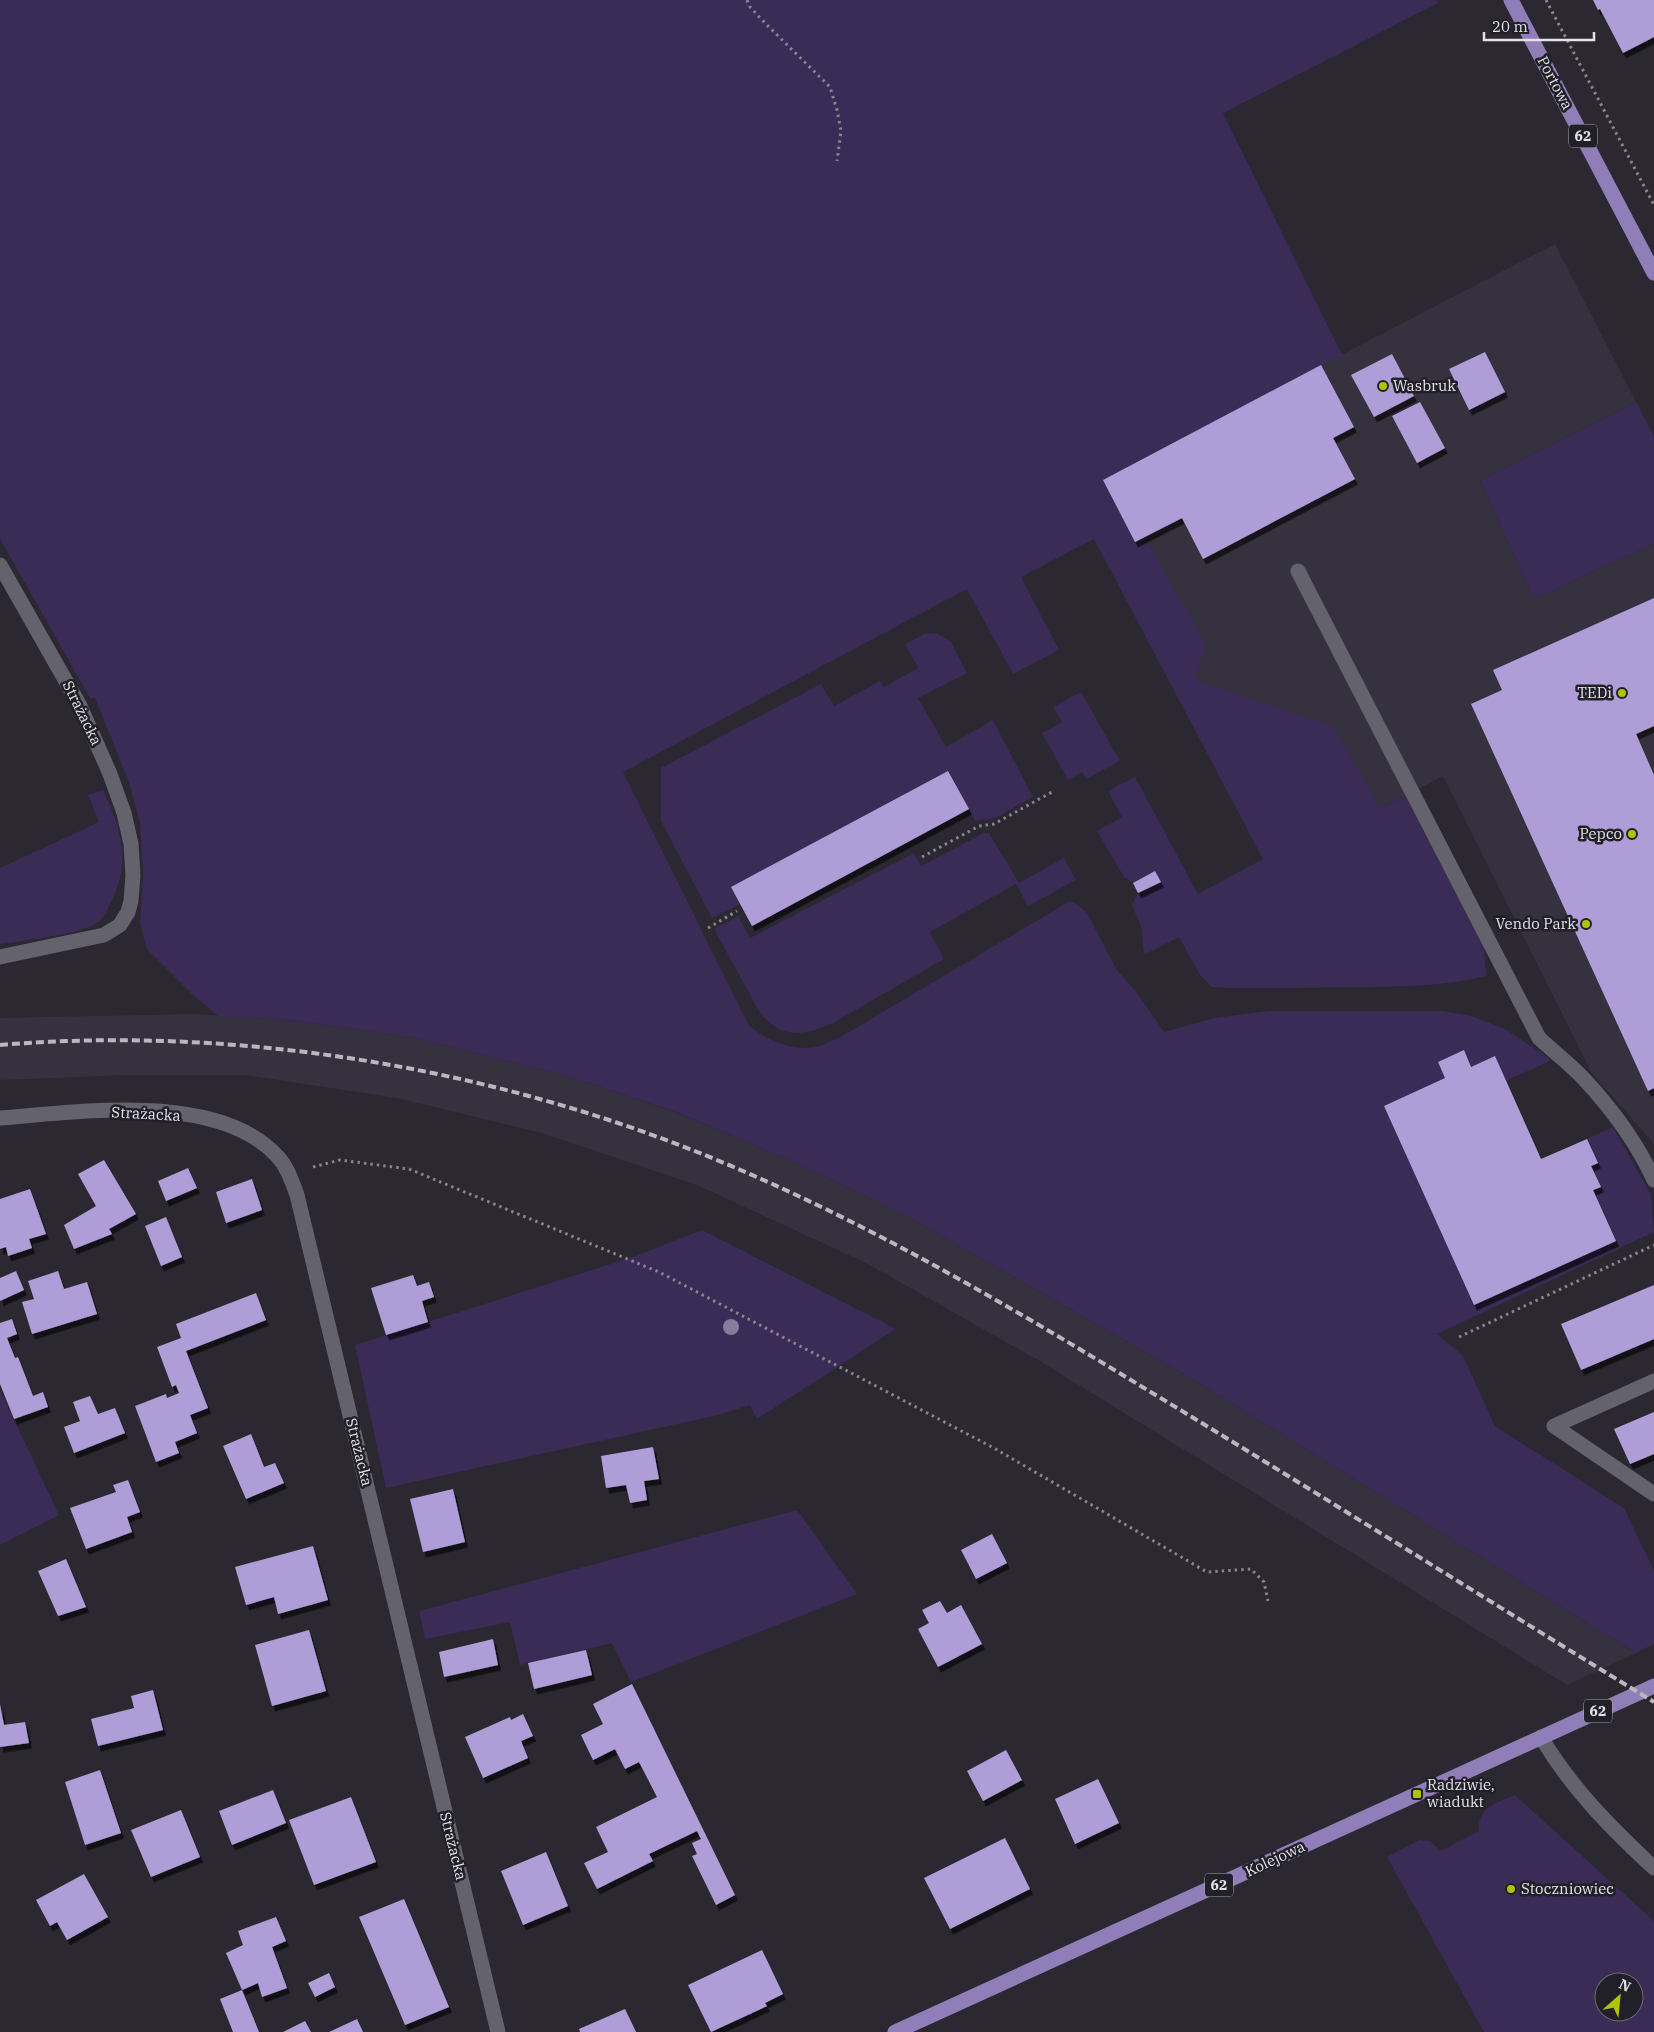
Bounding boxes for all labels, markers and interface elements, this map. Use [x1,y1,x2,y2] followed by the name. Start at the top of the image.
[1484,10,1594,42] scale bar
[1492,17,1528,36] text: 20 m
[1534,53,1577,113] street label: Portowa
[1569,124,1597,148] road number: 62
[1393,376,1456,395] place label: Wasbruk
[1377,380,1389,392] marker: Wasbruk
[59,677,106,748] street label: Strażacka
[1577,683,1612,702] place label: TEDi
[1616,687,1628,699] marker: TEDi
[1579,824,1622,843] place label: Pepco
[1626,828,1638,840] marker: Pepco
[1495,914,1576,933] place label: Vendo Park
[1580,918,1592,930] marker: Vendo Park
[111,1102,181,1125] street label: Strażacka
[342,1416,377,1488] street label: Strażacka
[1584,1700,1612,1722] road number: 62
[1427,1775,1495,1811] place label: Radziwie, wiadukt
[1411,1788,1423,1800] marker: Radziwie, wiadukt
[436,1810,471,1882] street label: Strażacka
[1242,1836,1308,1881] street label: Kolejowa
[1205,1874,1233,1896] road number: 62
[1521,1879,1614,1898] place label: Stoczniowiec
[1505,1883,1517,1895] marker: Stoczniowiec
[1594,1972,1644,2022] north arrow
[1616,1975,1634,1996] text: N

